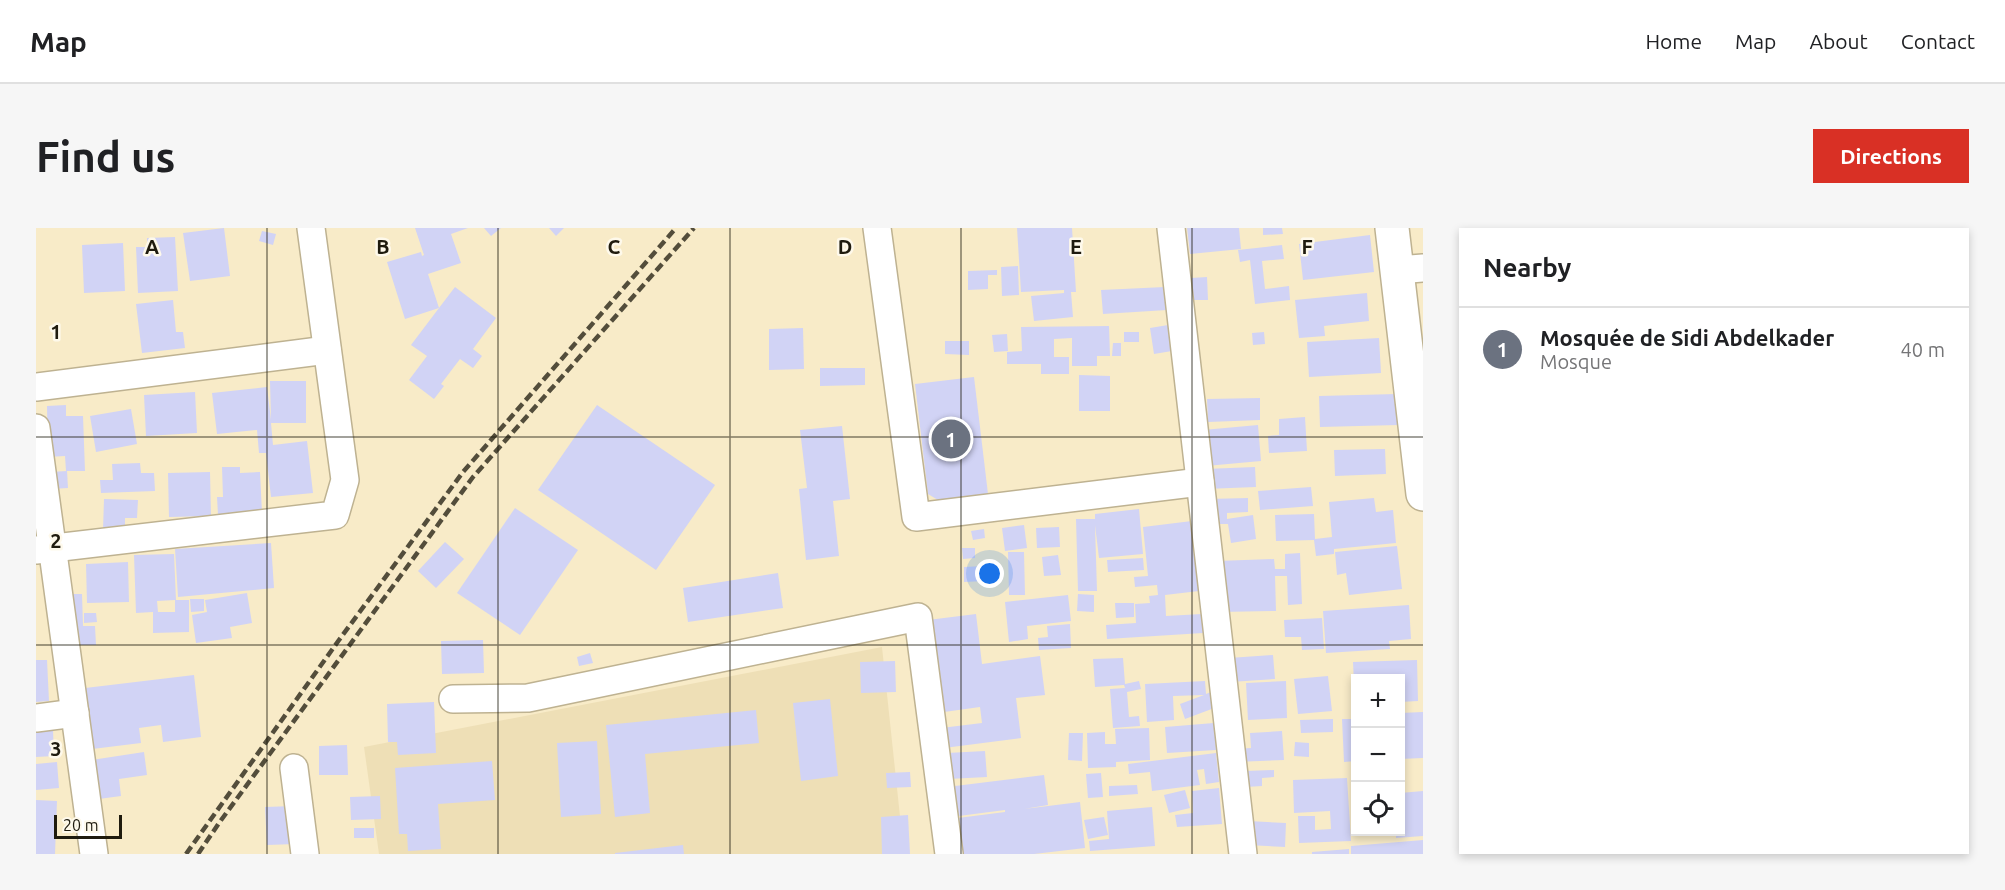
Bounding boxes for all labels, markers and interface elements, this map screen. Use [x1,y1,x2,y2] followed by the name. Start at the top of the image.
[30,26,87,57] text: Map
[1645,29,1702,53] text: Home
[1735,29,1776,53] text: Map
[1809,29,1868,53] text: About
[1901,29,1975,53] text: Contact
[1813,129,1969,183] button: Directions
[36,133,175,180] text: Find us
[145,235,159,258] text: A
[376,235,390,258] text: B
[608,235,621,258] text: C
[838,235,852,258] text: D
[1070,235,1082,258] text: E
[1301,235,1313,258] text: F
[1483,253,1571,282] text: Nearby
[50,320,62,343] text: 1
[1540,325,1834,350] text: Mosquée de Sidi Abdelkader
[1497,338,1508,361] text: 1
[1901,338,1945,361] text: 40 m
[1540,350,1612,373] text: Mosque
[932,416,970,462] pin: 1
[50,529,62,552] text: 2
[975,559,1004,588] your location
[1351,674,1405,836] map controls
[1351,674,1405,728] button: +
[1351,728,1405,782] button: −
[50,737,62,760] text: 3
[1351,782,1405,836] button: locate
[54,812,122,840] scale bar
[63,816,99,834] text: 20 m

